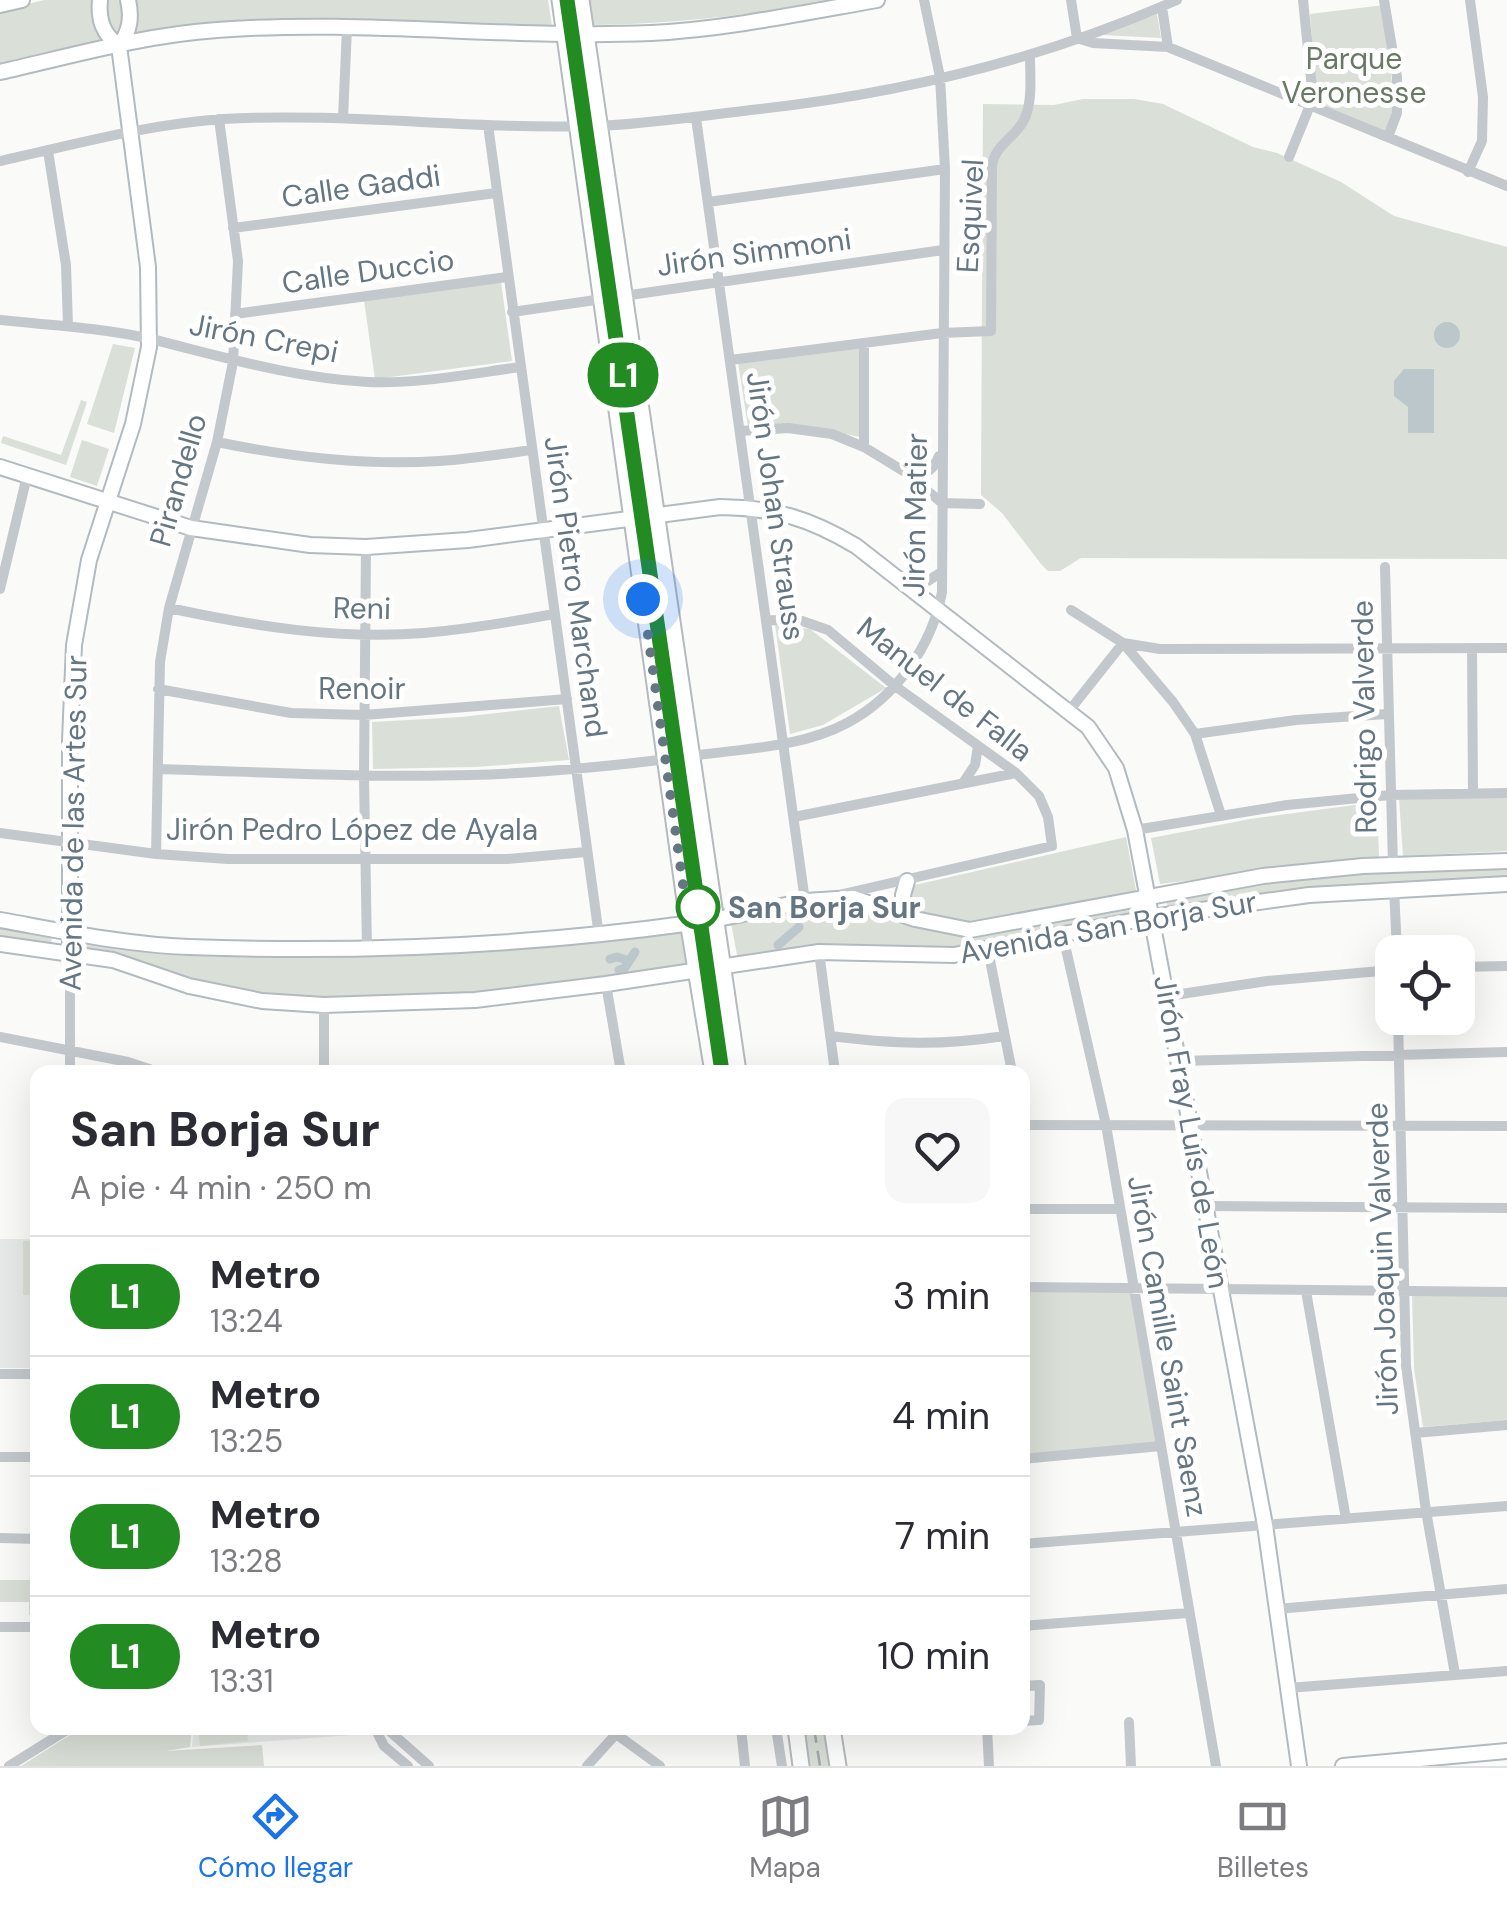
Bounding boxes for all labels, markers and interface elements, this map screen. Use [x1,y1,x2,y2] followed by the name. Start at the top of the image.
[1282,39,1426,112] park label: Parque Veronesse
[279,156,443,216] street label: Calle Gaddi
[948,158,992,274] street label: Esquivel
[654,219,854,285] street label: Jirón Simmoni
[279,240,457,302] street label: Calle Duccio
[186,304,342,372] street label: Jirón Crepi
[578,342,668,408] line badge: L1
[607,352,639,398] text: L1
[738,369,814,643] street label: Jirón Johan Strauss
[140,409,216,551] street label: Pirandello
[894,433,936,597] street label: Jirón Matier
[536,434,616,740] street label: Jirón Pietro Marchand
[618,574,668,624] your location
[332,588,392,628] street label: Reni
[1342,600,1386,834] street label: Rodrigo Valverde
[849,608,1041,770] street label: Manuel de Falla
[51,655,95,991] street label: Avenida de las Artes Sur
[318,669,406,708] street label: Renoir
[166,810,538,849] street label: Jirón Pedro López de Ayala
[956,882,1260,972] street label: Avenida San Borja Sur
[677,886,719,928] marker: San Borja Sur
[728,888,921,927] place label: San Borja Sur
[1375,935,1475,1035] map controls
[1375,935,1475,1035] button: locate
[1145,972,1239,1292] street label: Jirón Fray Luís de León
[70,1098,380,1161] text: San Borja Sur
[885,1098,990,1203] button: heart
[1357,1102,1407,1416] street label: Jirón Joaquin Valverde
[70,1167,372,1209] text: A pie · 4 min · 250 m
[1119,1172,1217,1520] street label: Jirón Camille Saint Saenz
[210,1250,321,1300] text: Metro
[893,1271,990,1321] text: 3 min
[109,1273,141,1319] text: L1
[210,1300,283,1342] text: 13:24
[210,1370,321,1420] text: Metro
[892,1391,990,1441] text: 4 min
[109,1393,141,1439] text: L1
[210,1420,283,1462] text: 13:25
[210,1490,321,1540] text: Metro
[895,1511,990,1561] text: 7 min
[109,1513,141,1559] text: L1
[210,1540,283,1582] text: 13:28
[210,1610,321,1660] text: Metro
[877,1631,990,1681] text: 10 min
[109,1633,141,1679] text: L1
[210,1660,274,1702] text: 13:31
[198,1789,353,1886] tab: Cómo llegar
[749,1789,821,1886] tab: Mapa
[1217,1789,1309,1886] tab: Billetes

